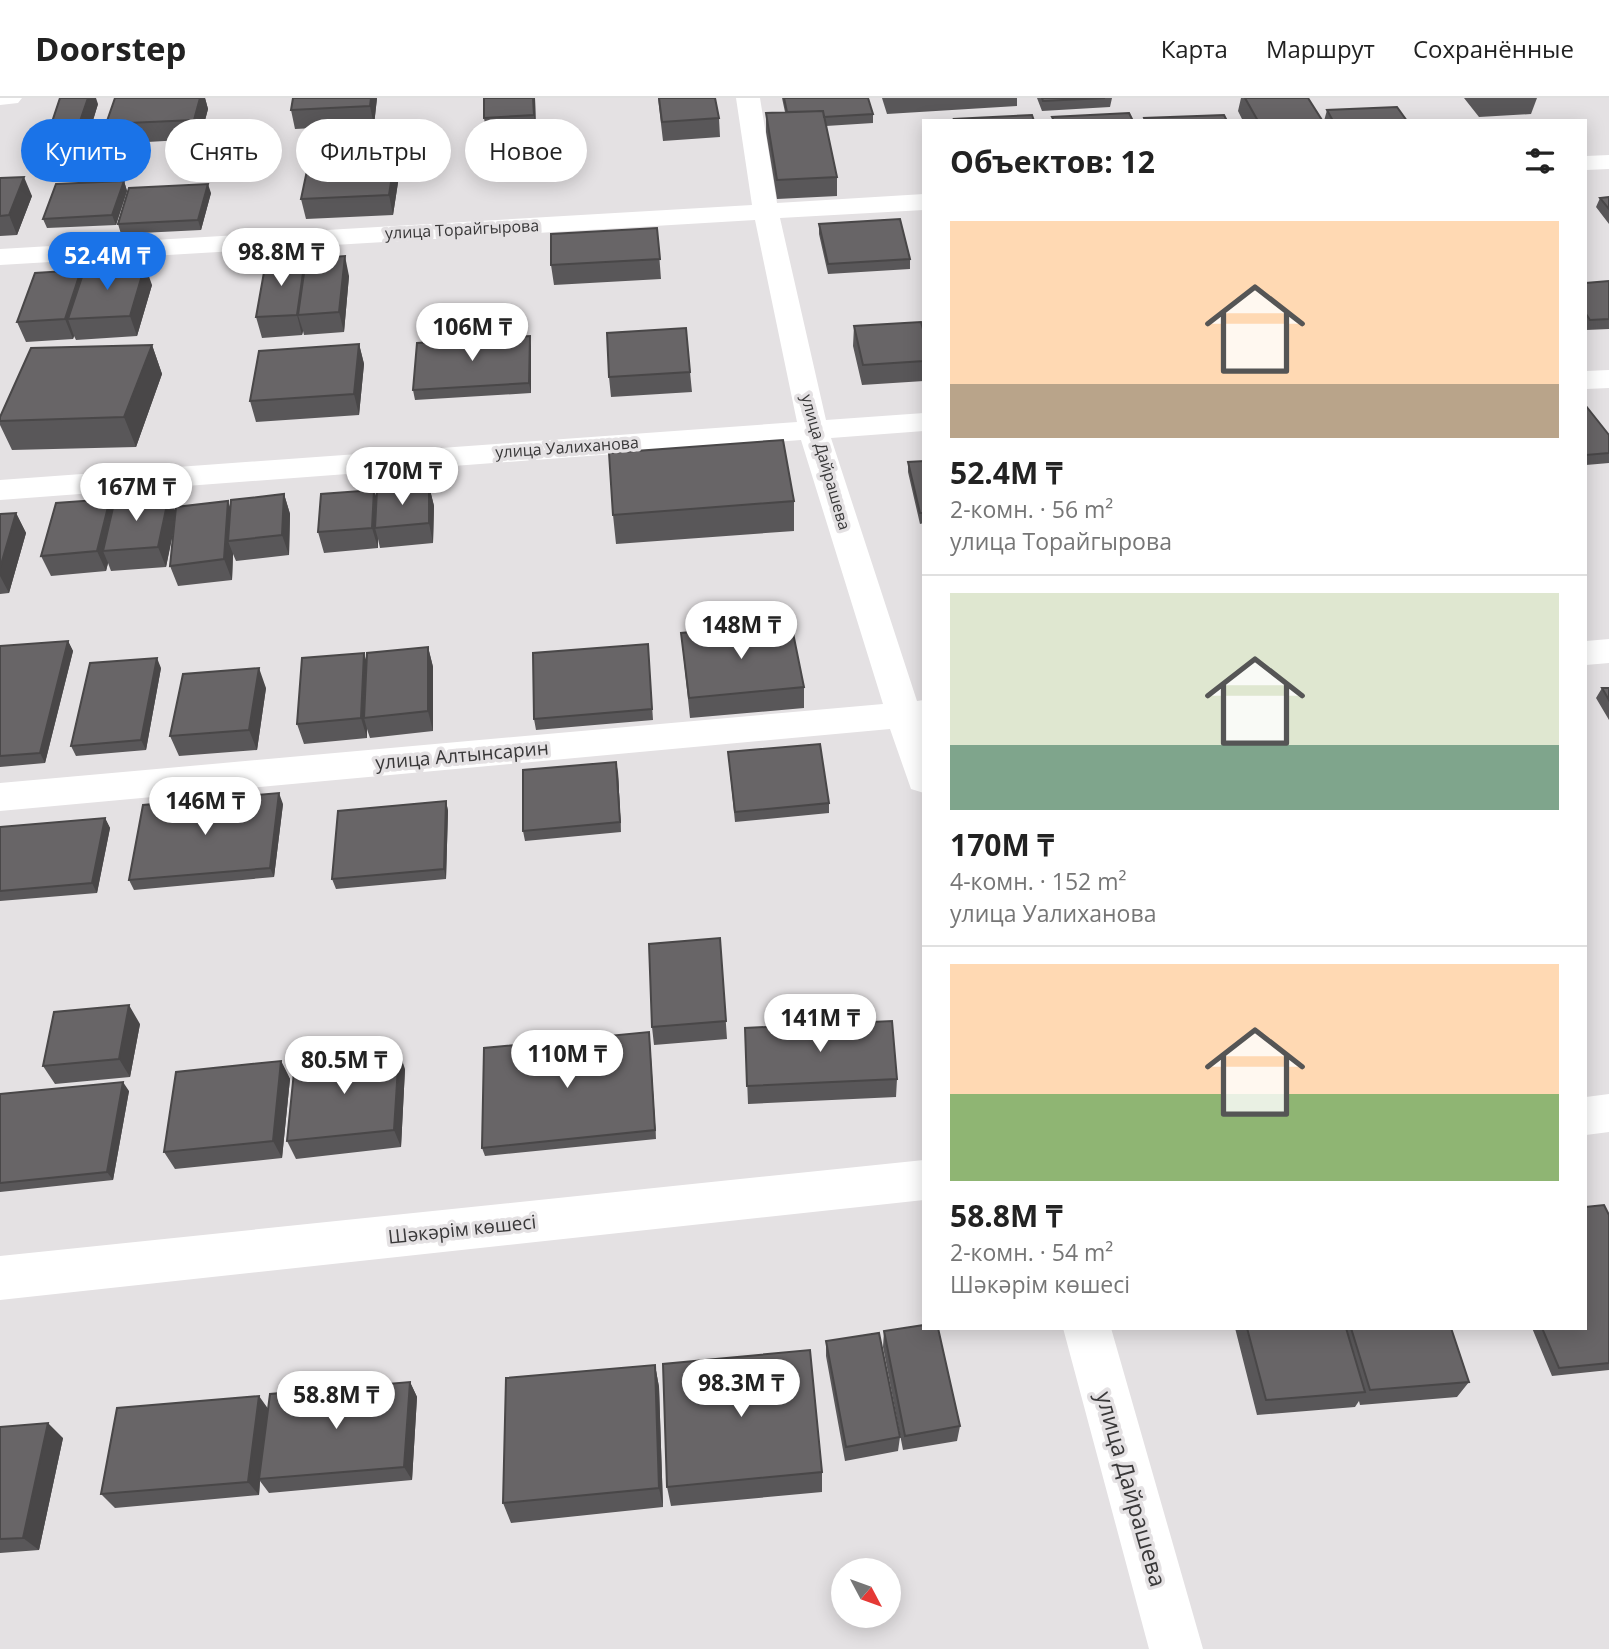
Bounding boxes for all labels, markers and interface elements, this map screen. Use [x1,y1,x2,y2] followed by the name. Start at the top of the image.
[35,26,186,71] text: Doorstep
[1161,32,1228,65] text: Карта
[1266,32,1375,65] text: Маршрут
[1413,32,1574,65] text: Сохранённые
[21,119,151,182] chip: Купить
[165,119,282,182] chip: Снять
[296,119,451,182] chip: Фильтры
[465,119,587,182] chip: Новое
[950,141,1155,182] text: Объектов: 12
[1521,142,1559,180] icon: filters
[384,214,540,244] street label: улица Торайгырова
[216,228,346,288] pin: 98.8M ₸
[42,232,172,292] pin: 52.4M ₸
[238,235,324,267] text: 98.8M ₸
[64,239,150,271] text: 52.4M ₸
[1192,266,1318,392] icon: home
[415,303,529,363] pin: 106M ₸
[432,310,512,342] text: 106M ₸
[796,391,856,533] street label: улица Дайрашева
[495,431,639,463] street label: улица Уалиханова
[345,448,459,507] pin: 170M ₸
[950,452,1062,493] text: 52.4M ₸
[362,454,442,486] text: 170M ₸
[79,464,193,523] pin: 167M ₸
[96,470,176,502] text: 167M ₸
[950,493,1113,525] text: 2-комн. · 56 m²
[950,525,1172,557] text: улица Торайгырова
[684,602,798,661] pin: 148M ₸
[701,608,781,640] text: 148M ₸
[1192,638,1318,764] icon: home
[374,734,550,776] street label: улица Алтынсарин
[148,778,262,837] pin: 146M ₸
[165,784,245,816] text: 146M ₸
[950,824,1054,865] text: 170M ₸
[950,865,1126,897] text: 4-комн. · 152 m²
[950,897,1156,929] text: улица Уалиханова
[763,995,877,1054] pin: 141M ₸
[780,1001,860,1033] text: 141M ₸
[1192,1009,1318,1135] icon: home
[510,1030,624,1090] pin: 110M ₸
[279,1037,409,1096] pin: 80.5M ₸
[527,1037,607,1069] text: 110M ₸
[301,1043,387,1075] text: 80.5M ₸
[950,1195,1062,1236] text: 58.8M ₸
[387,1208,537,1250] street label: Шәкәрім көшесі
[950,1236,1113,1268] text: 2-комн. · 54 m²
[950,1268,1130,1300] text: Шәкәрім көшесі
[676,1360,806,1419] pin: 98.3M ₸
[698,1366,784,1398] text: 98.3M ₸
[271,1372,401,1431] pin: 58.8M ₸
[293,1378,379,1410] text: 58.8M ₸
[1089,1387,1175,1590] street label: улица Дайрашева
[831,1558,901,1628] north arrow
[831,1558,901,1628] map controls

